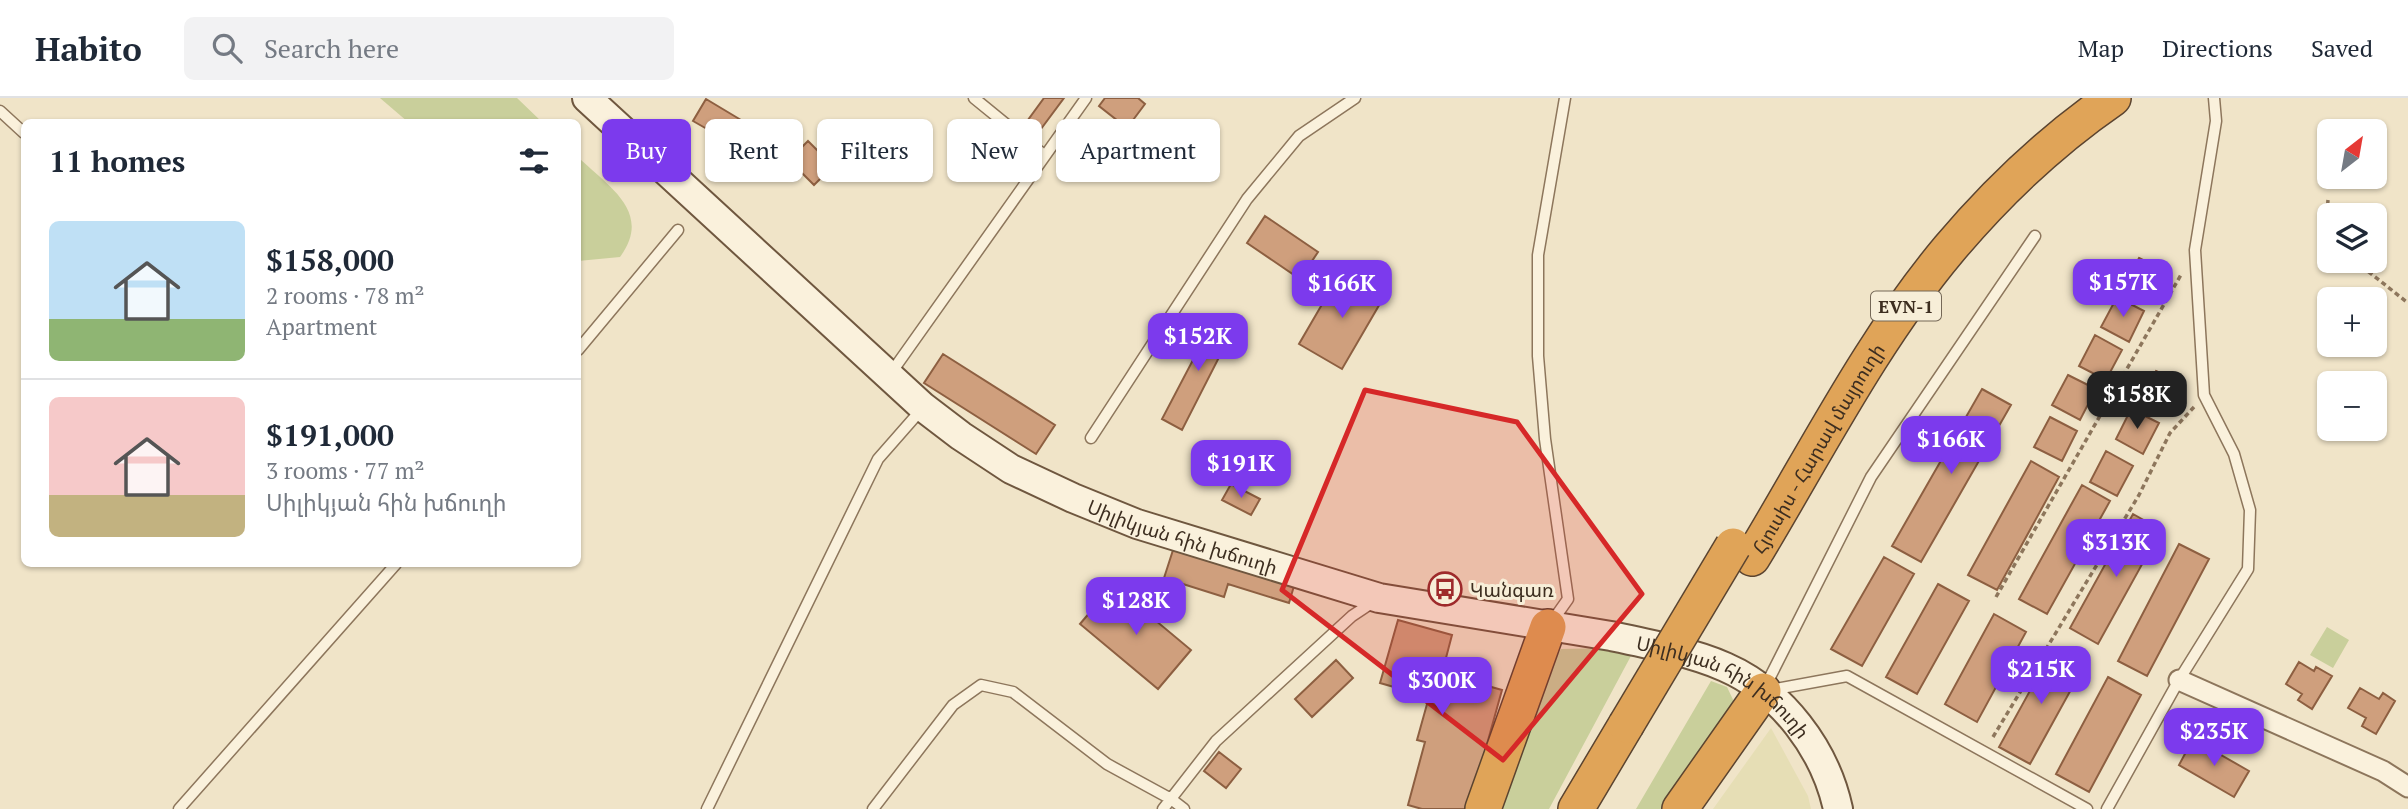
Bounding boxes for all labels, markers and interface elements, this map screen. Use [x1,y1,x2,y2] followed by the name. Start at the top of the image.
[184,17,674,80] search box
[35,27,142,70] text: Habito
[208,29,246,67] icon: search
[264,31,399,65] text: Search here
[2078,32,2124,64] text: Map
[2162,32,2273,64] text: Directions
[2311,32,2373,64] text: Saved
[602,119,691,182] chip: Buy
[705,119,803,182] chip: Rent
[817,119,933,182] chip: Filters
[947,119,1042,182] chip: New
[1056,119,1220,182] chip: Apartment
[2317,119,2387,189] north arrow
[2317,119,2387,441] map controls
[49,141,185,181] text: 11 homes
[515,142,553,180] icon: filters
[2317,203,2387,273] button: layers
[266,240,394,280] text: $158,000
[105,249,189,333] icon: home
[1293,260,1391,320] pin: $166K
[2074,260,2172,319] pin: $157K
[2089,266,2157,297] text: $157K
[1308,267,1376,298] text: $166K
[266,280,425,311] text: 2 rooms · 78 m²
[2317,287,2387,357] button: +
[1871,292,1941,321] road number: EVN-1
[266,311,377,342] text: Apartment
[1149,314,1247,373] pin: $152K
[1164,320,1232,351] text: $152K
[1745,338,1889,558] street label: Հյուսիս - Հարավ մայրուղի
[2317,371,2387,441] button: −
[2088,372,2186,431] pin: $158K
[2103,378,2171,409] text: $158K
[266,415,394,455] text: $191,000
[1902,416,2000,476] pin: $166K
[1917,423,1985,454] text: $166K
[105,425,189,509] icon: home
[1192,440,1290,500] pin: $191K
[1207,447,1275,478] text: $191K
[266,455,425,486] text: 3 rooms · 77 m²
[266,487,507,518] text: Սիլիկյան հին խճուղի
[1084,493,1281,579] street label: Սիլիկյան հին խճուղի
[2067,519,2165,579] pin: $313K
[2082,526,2150,557] text: $313K
[1426,570,1464,608] bus stop icon: Կանգառ
[1470,577,1554,602] place label: Կանգառ
[1087,578,1185,637] pin: $128K
[1102,584,1170,615] text: $128K
[1634,629,1816,743] street label: Սիլիկյան հին խճուղի
[1992,646,2090,706] pin: $215K
[2007,653,2075,684] text: $215K
[1393,658,1491,717] pin: $300K
[1408,664,1476,695] text: $300K
[2165,708,2263,768] pin: $235K
[2180,715,2248,746] text: $235K

